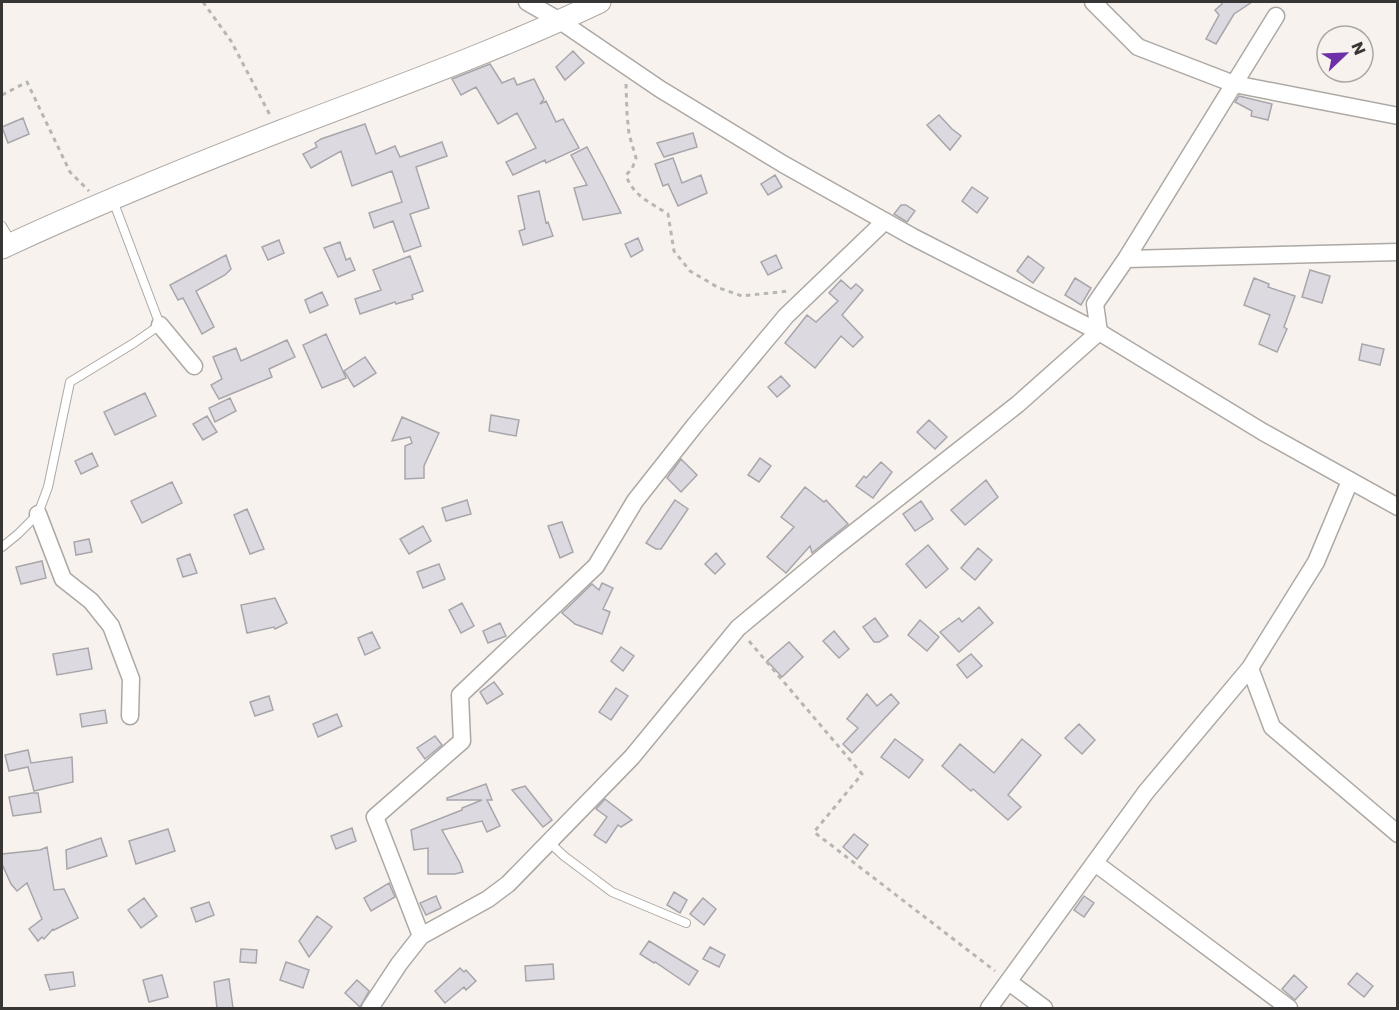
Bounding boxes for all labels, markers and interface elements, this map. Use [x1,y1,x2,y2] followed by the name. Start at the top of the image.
[1315,24,1375,84] north arrow
[1345,38,1371,58] text: N

